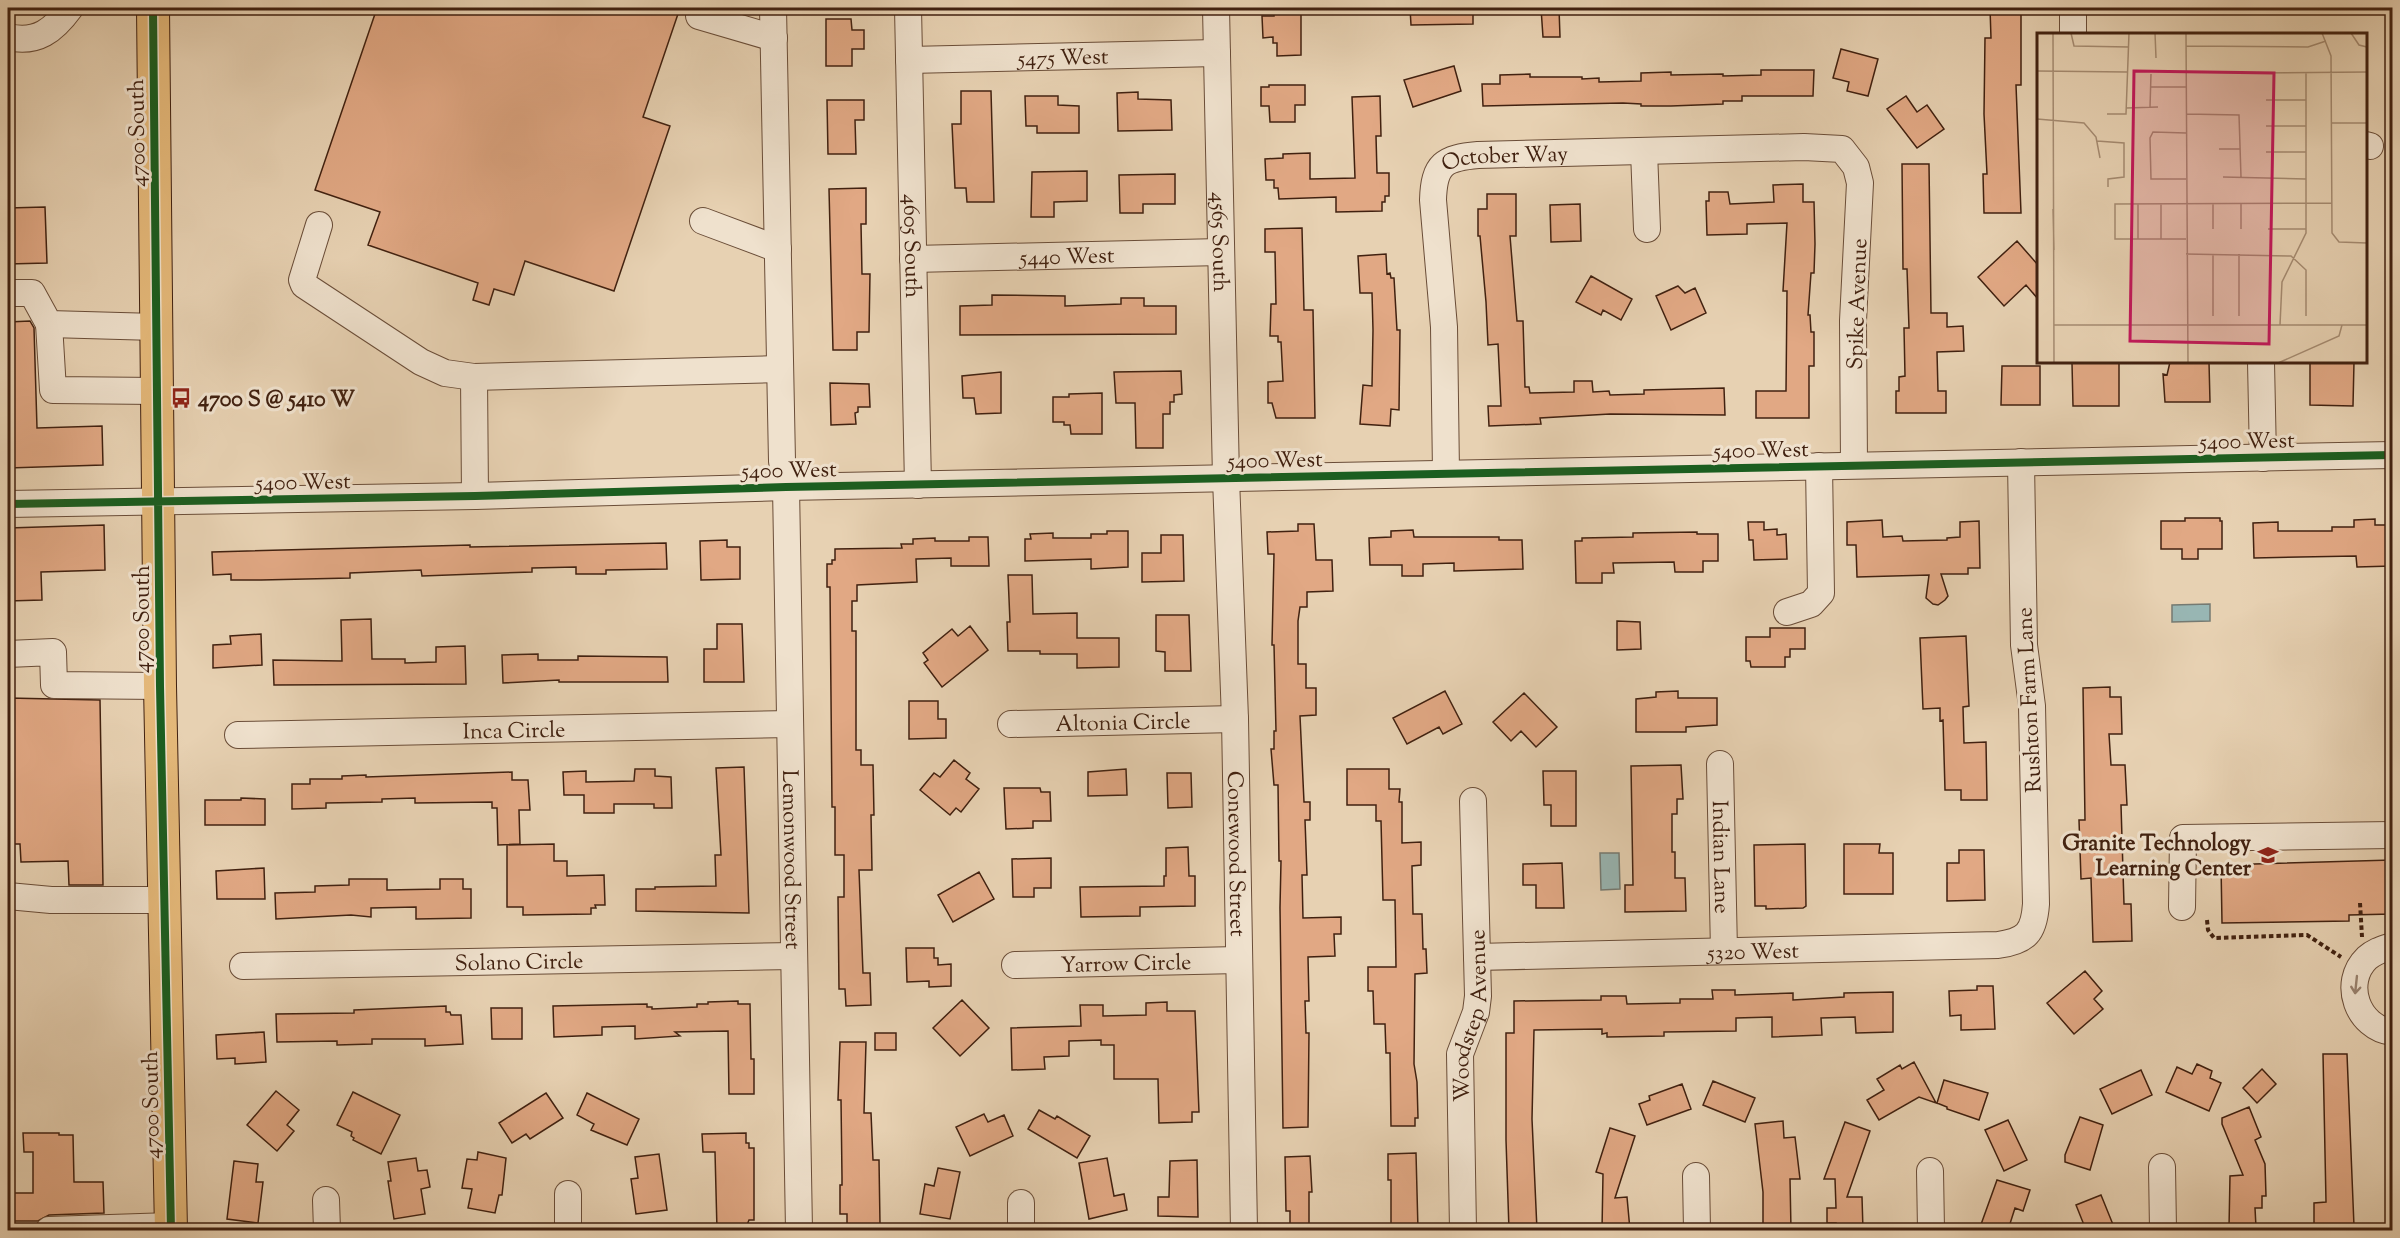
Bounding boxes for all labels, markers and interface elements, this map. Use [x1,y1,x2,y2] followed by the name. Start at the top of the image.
[2037,33,2367,363] inset map
[1015,42,1109,77] street label: 5475 West
[122,79,156,187] street label: 4700 South
[1437,140,1568,181] street label: October Way
[1201,192,1235,292] street label: 4565 South
[893,194,927,298] street label: 4605 South
[1841,238,1877,370] street label: Spike Avenue
[1017,241,1115,276] street label: 5440 West
[197,385,355,417] place label: 4700 S @ 5410 W
[169,386,193,410] bus stop icon: 4700 S @ 5410 W
[2197,426,2295,460] street label: 5400 West
[1711,435,1809,469] street label: 5400 West
[1225,445,1323,479] street label: 5400 West
[739,455,837,489] street label: 5400 West
[253,467,351,501] street label: 5400 West
[128,565,160,673] street label: 4700 South
[2010,606,2052,793] street label: Rushton Farm Lane
[1055,707,1191,742] street label: Altonia Circle
[462,715,566,750] street label: Inca Circle
[772,769,807,950] street label: Lemonwood Street
[1217,771,1252,937] street label: Conewood Street
[1702,800,1736,914] street label: Indian Lane
[2062,829,2252,886] place label: Granite Technology Learning Center
[2256,843,2280,867] school or university icon: Granite Technology Learning Center
[1447,929,1497,1102] street label: Woodstep Avenue
[1705,937,1800,971] street label: 5320 West
[454,947,584,981] street label: Solano Circle
[1060,948,1192,983] street label: Yarrow Circle
[2350,975,2361,994] one-way arrow
[136,1051,170,1159] street label: 4700 South

